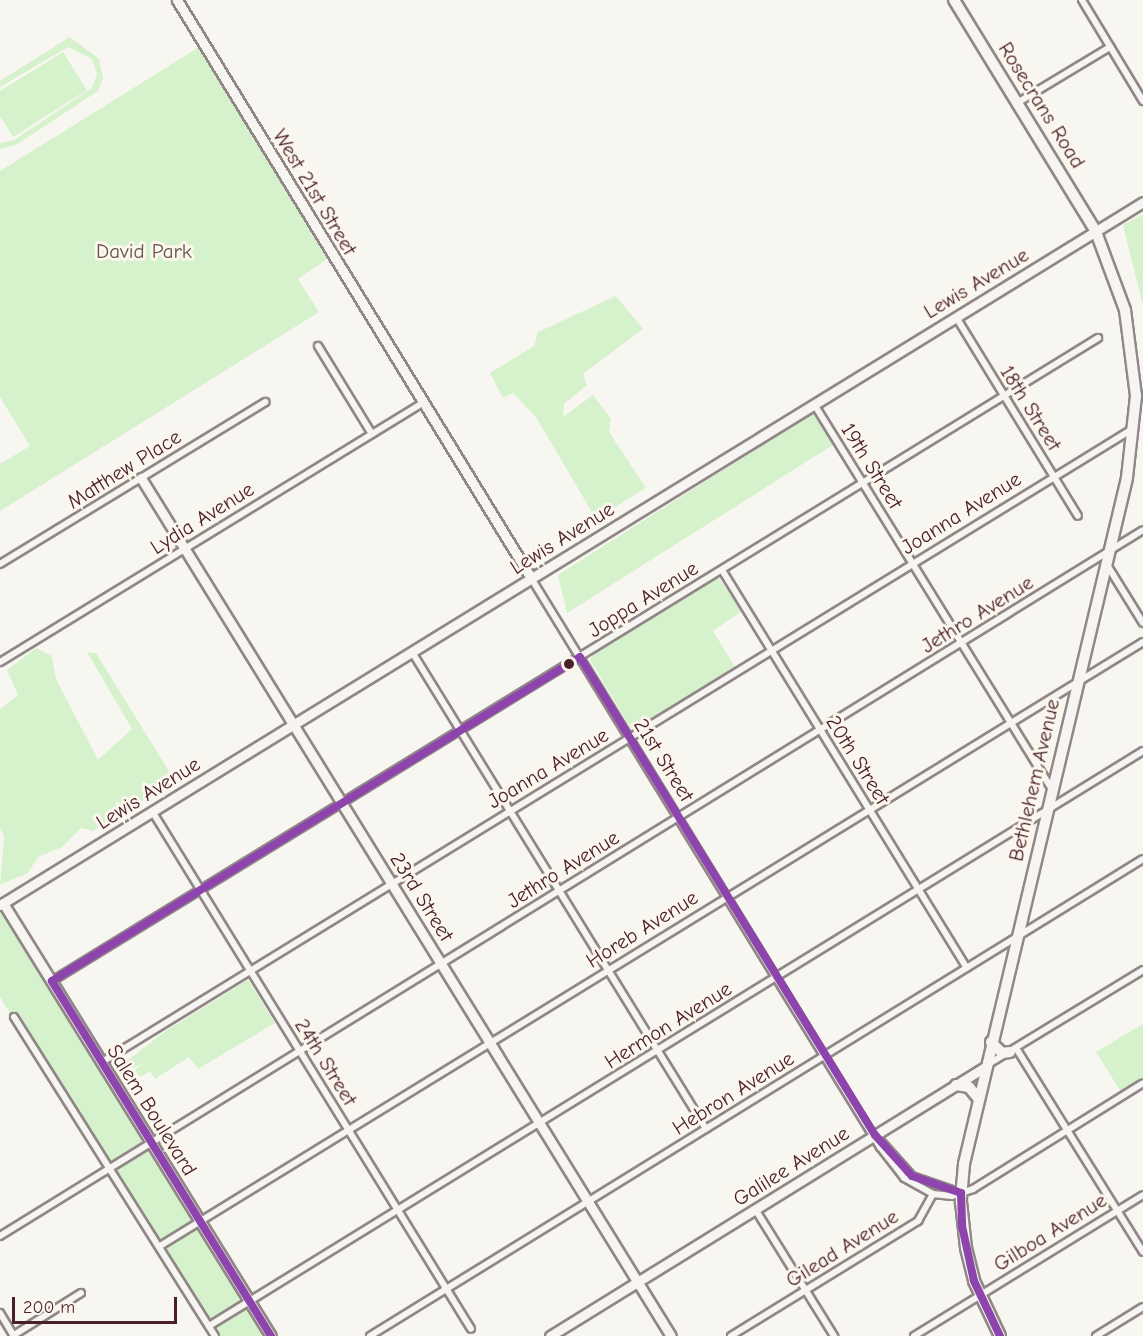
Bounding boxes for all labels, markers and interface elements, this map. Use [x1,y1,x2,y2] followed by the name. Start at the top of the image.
[993,37,1091,173] street label: Rosecrans Road
[267,124,363,260] street label: West 21st Street
[96,238,192,264] park label: David Park
[919,242,1033,324] street label: Lewis Avenue
[995,361,1067,455] street label: 18th Street
[836,418,908,514] street label: 19th Street
[62,424,186,514] street label: Matthew Place
[896,466,1026,560] street label: Joanna Avenue
[146,476,258,560] street label: Lydia Avenue
[505,496,619,580] street label: Lewis Avenue
[583,555,703,643] street label: Joppa Avenue
[916,570,1038,658] street label: Jethro Avenue
[563,658,575,670] unlabelled marker
[1003,696,1065,864] street label: Bethlehem Avenue
[821,711,895,809] street label: 20th Street
[629,714,699,806] street label: 21st Street
[483,722,613,814] street label: Joanna Avenue
[91,751,205,835] street label: Lewis Avenue
[502,825,624,913] street label: Jethro Avenue
[385,848,459,946] street label: 23rd Street
[581,885,703,973] street label: Horeb Avenue
[600,976,736,1074] street label: Hermon Avenue
[289,1014,363,1110] street label: 24th Street
[102,1040,202,1180] street label: Salem Boulevard
[668,1046,798,1140] street label: Hebron Avenue
[728,1120,854,1212] street label: Galilee Avenue
[989,1187,1111,1277] street label: Gilboa Avenue
[781,1203,903,1293] street label: Gilead Avenue
[15,1285,180,1323] scale bar
[23,1297,75,1318] text: 200 m

